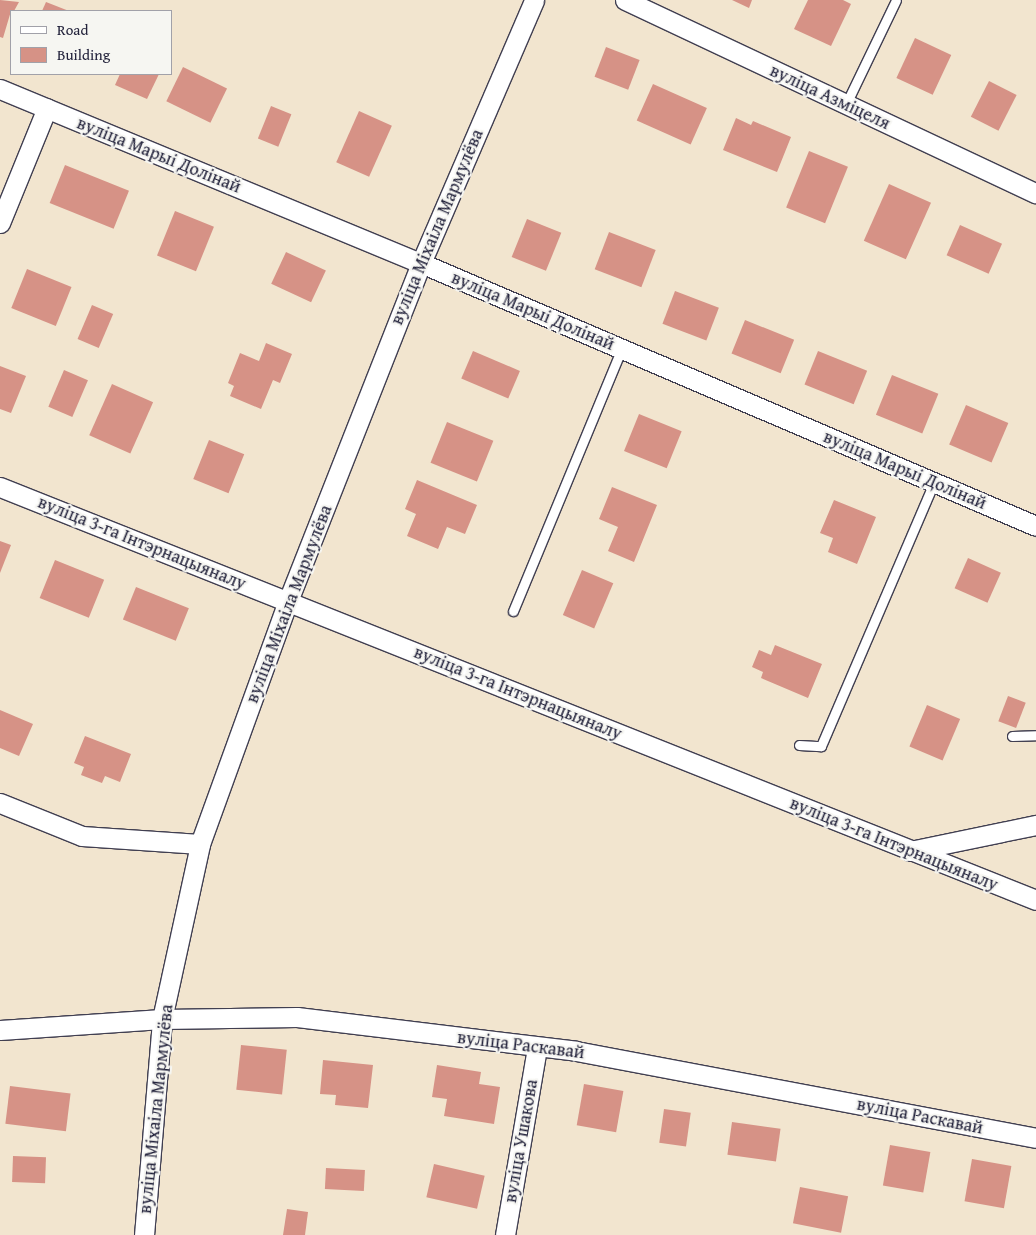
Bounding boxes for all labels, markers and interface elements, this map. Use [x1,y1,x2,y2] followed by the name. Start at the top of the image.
[10,10,172,75] legend
[57,19,88,40] text: Road
[57,44,110,65] text: Building
[767,60,893,134] street label: вуліца Азміцеля
[74,112,244,198] street label: вуліца Марыі Долінай
[386,126,488,328] street label: вуліца Міхаіла Мармулёва
[448,267,618,355] street label: вуліца Марыі Долінай
[820,426,990,514] street label: вуліца Марыі Долінай
[35,491,249,595] street label: вуліца 3-га Інтэрнацыяналу
[241,502,337,706] street label: вуліца Міхаіла Мармулёва
[411,641,625,745] street label: вуліца 3-га Інтэрнацыяналу
[787,792,1001,896] street label: вуліца 3-га Інтэрнацыяналу
[134,1003,178,1215] street label: вуліца Міхаіла Мармулёва
[456,1026,586,1064] street label: вуліца Раскавай
[500,1078,542,1204] street label: вуліца Ушакова
[855,1093,985,1139] street label: вуліца Раскавай

